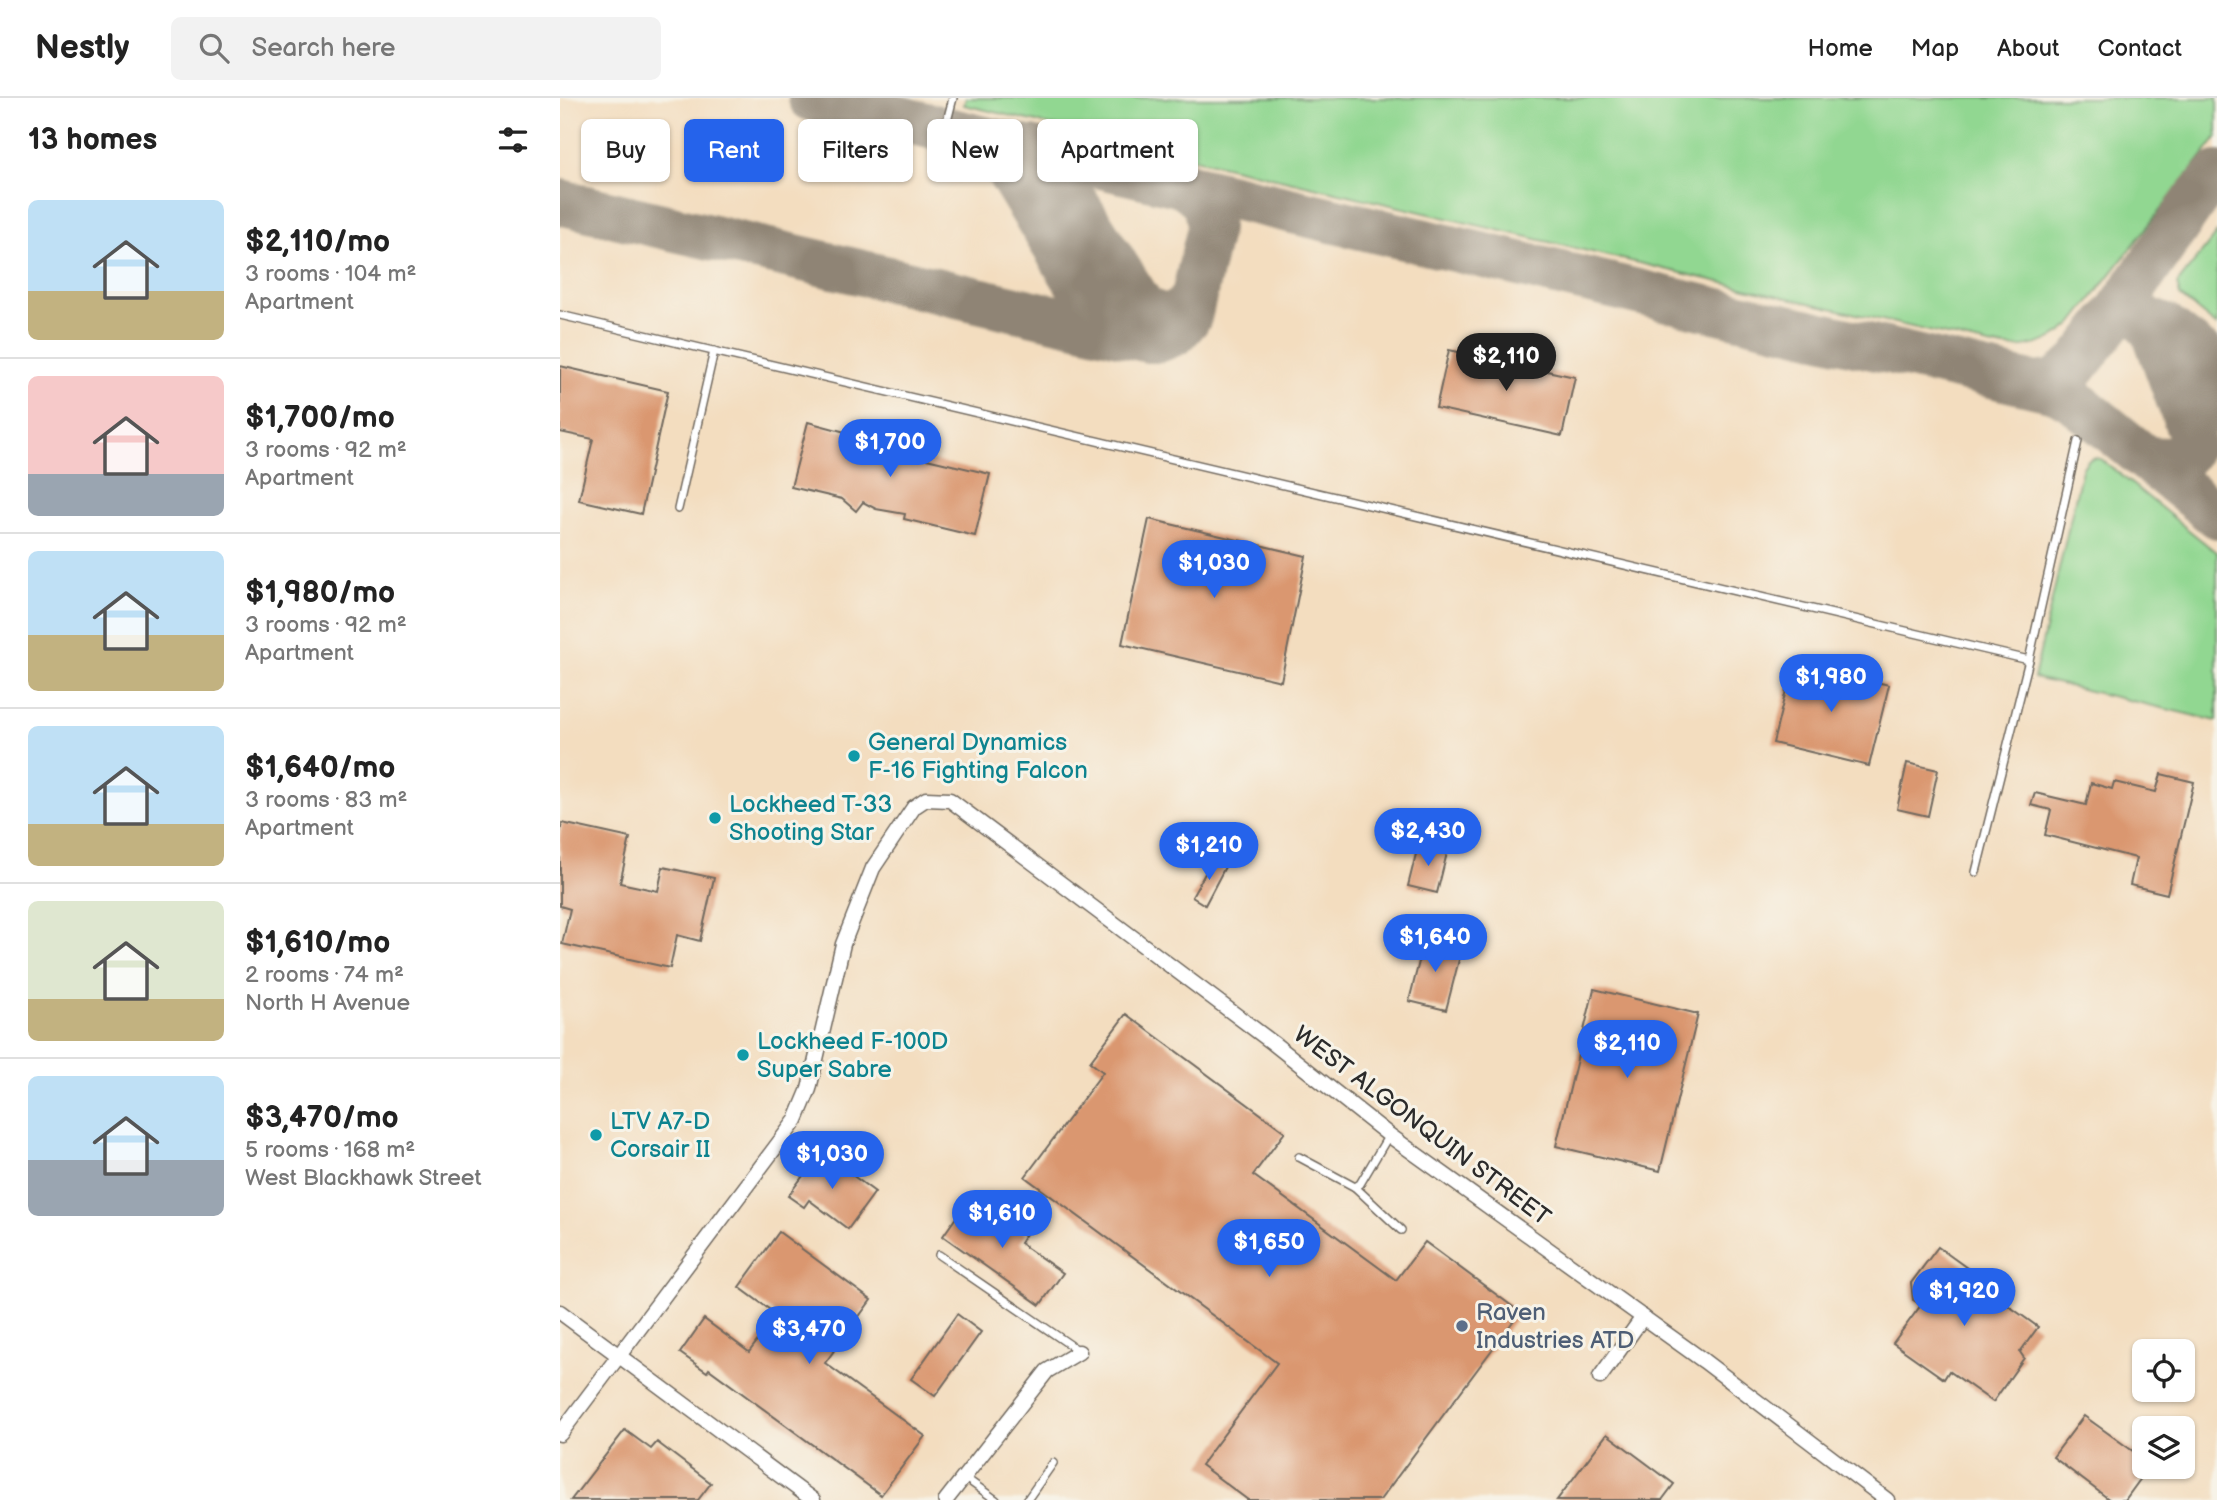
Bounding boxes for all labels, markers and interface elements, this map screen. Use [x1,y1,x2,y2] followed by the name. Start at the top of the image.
[171,17,661,80] search box
[35,28,129,68] text: Nestly
[195,29,233,67] icon: search
[251,33,395,64] text: Search here
[1808,34,1873,63] text: Home
[1911,34,1959,63] text: Map
[1997,34,2059,63] text: About
[2097,34,2182,63] text: Contact
[581,119,670,182] chip: Buy
[684,119,784,182] chip: Rent
[798,119,913,182] chip: Filters
[927,119,1023,182] chip: New
[1037,119,1198,182] chip: Apartment
[494,121,532,159] icon: filters
[28,122,157,158] text: 13 homes
[245,224,390,260] text: $2,110/mo
[84,228,168,312] icon: home
[245,260,416,288] text: 3 rooms · 104 m²
[245,288,354,316] text: Apartment
[1449,334,1563,393] pin: $2,110
[1472,342,1540,370] text: $2,110
[245,400,395,436] text: $1,700/mo
[84,404,168,488] icon: home
[833,420,947,479] pin: $1,700
[854,428,926,456] text: $1,700
[245,436,407,464] text: 3 rooms · 92 m²
[245,464,354,492] text: Apartment
[1157,540,1271,600] pin: $1,030
[1178,549,1250,577] text: $1,030
[245,575,395,611] text: $1,980/mo
[84,579,168,663] icon: home
[245,611,407,639] text: 3 rooms · 92 m²
[245,639,354,667] text: Apartment
[1774,654,1888,714] pin: $1,980
[1795,663,1867,691] text: $1,980
[868,728,1088,785] place label: General Dynamics F-16 Fighting Falcon
[846,748,862,764] marker: General Dynamics F-16 Fighting Falcon
[245,750,395,786] text: $1,640/mo
[84,754,168,838] icon: home
[245,786,407,814] text: 3 rooms · 83 m²
[729,790,892,847] place label: Lockheed T-33 Shooting Star
[1371,808,1485,868] pin: $2,430
[707,810,723,826] marker: Lockheed T-33 Shooting Star
[245,814,354,842] text: Apartment
[1390,817,1466,845] text: $2,430
[1152,822,1266,882] pin: $1,210
[1175,831,1243,859] text: $1,210
[1378,914,1492,974] pin: $1,640
[1399,923,1471,951] text: $1,640
[245,925,390,961] text: $1,610/mo
[84,929,168,1013] icon: home
[245,961,404,989] text: 2 rooms · 74 m²
[245,989,410,1017] text: North H Avenue
[1288,1020,1557,1232] street label: WEST ALGONQUIN STREET
[1570,1020,1684,1080] pin: $2,110
[757,1027,948,1084] place label: Lockheed F-100D Super Sabre
[1593,1029,1661,1057] text: $2,110
[735,1047,751,1063] marker: Lockheed F-100D Super Sabre
[245,1100,399,1136] text: $3,470/mo
[84,1104,168,1188] icon: home
[610,1107,710,1164] place label: LTV A7-D Corsair II
[588,1127,604,1143] marker: LTV A7-D Corsair II
[775,1132,889,1191] pin: $1,030
[245,1136,415,1164] text: 5 rooms · 168 m²
[796,1140,868,1168] text: $1,030
[245,1164,482,1192] text: West Blackhawk Street
[945,1190,1059,1250] pin: $1,610
[968,1199,1036,1227] text: $1,610
[1212,1220,1326,1279] pin: $1,650
[1233,1228,1305,1256] text: $1,650
[1907,1268,2021,1328] pin: $1,920
[1928,1277,2000,1305] text: $1,920
[1476,1298,1634,1355] place label: Raven Industries ATD
[752,1306,866,1366] pin: $3,470
[772,1315,846,1343] text: $3,470
[1454,1318,1470,1334] marker: Raven Industries ATD
[2132,1339,2195,1479] map controls
[2132,1339,2195,1402] button: locate
[2132,1416,2195,1479] button: layers

